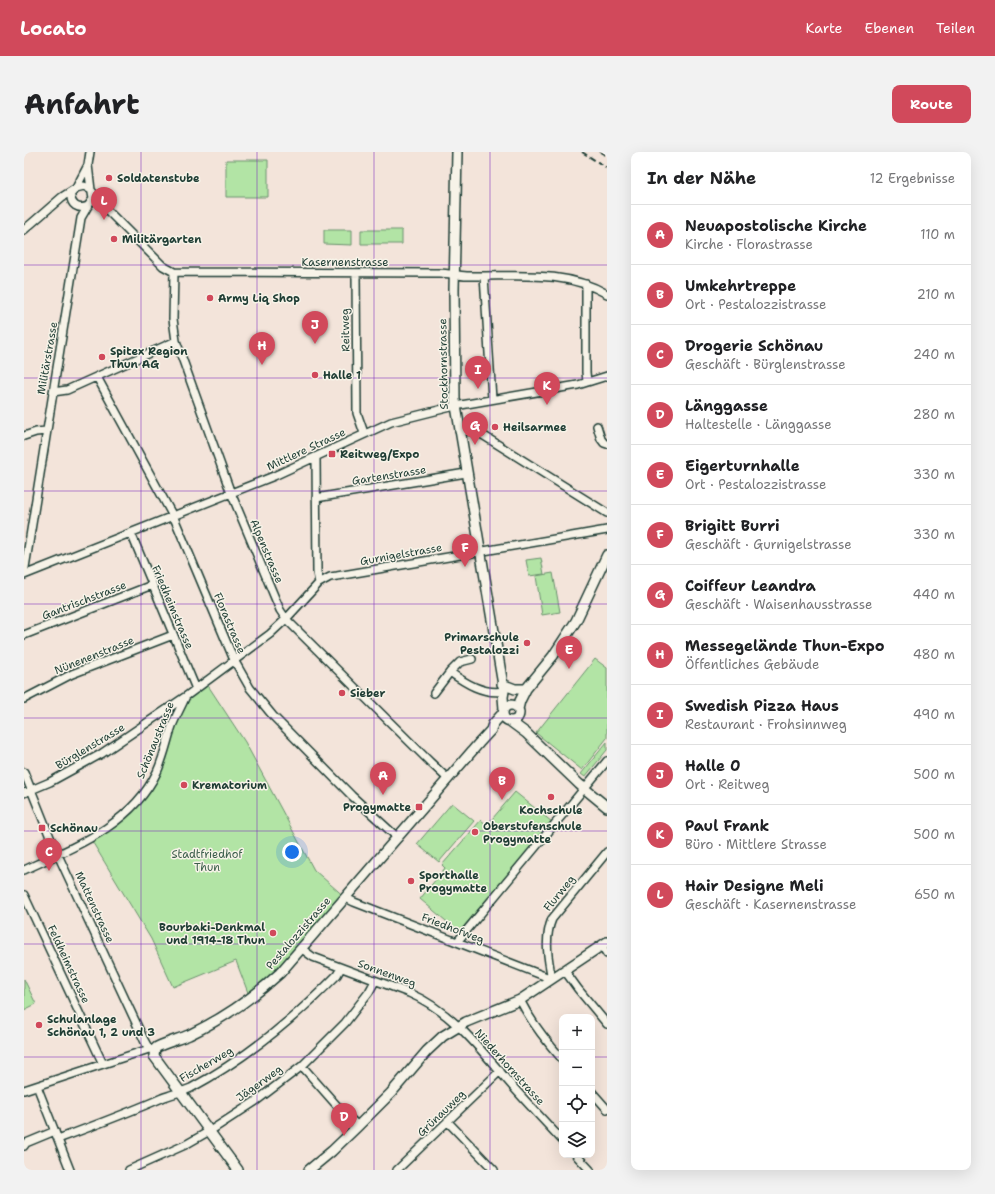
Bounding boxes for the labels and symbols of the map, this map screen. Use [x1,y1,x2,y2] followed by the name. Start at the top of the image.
[117,171,200,186] place label: Soldatenstube
[104,173,114,183] marker: Soldatenstube
[91,187,117,220] pin: L
[122,232,202,247] place label: Militärgarten
[109,234,119,244] marker: Militärgarten
[301,255,389,270] street label: Kasernenstrasse
[218,291,300,306] place label: Army Liq Shop
[205,293,215,303] marker: Army Liq Shop
[338,308,353,352] street label: Reitweg
[302,311,328,344] pin: J
[435,318,452,410] street label: Stockhornstrasse
[34,320,61,396] street label: Militärstrasse
[249,332,275,365] pin: H
[110,344,188,372] place label: Spitex Region Thun AG
[97,352,107,362] marker: Spitex Region Thun AG
[465,356,491,389] pin: I
[323,368,361,383] place label: Halle 1
[310,370,320,380] marker: Halle 1
[534,372,560,405] pin: K
[462,412,488,445] pin: G
[503,420,567,435] place label: Heilsarmee
[490,422,500,432] marker: Heilsarmee
[264,425,348,474] street label: Mittlere Strasse
[340,447,419,462] place label: Reitweg/Expo
[327,449,337,459] marker: Reitweg/Expo
[351,462,427,489] street label: Gartenstrasse
[246,517,287,586] street label: Alpenstrasse
[452,534,478,567] pin: F
[359,540,443,569] street label: Gurnigelstrasse
[148,563,197,651] street label: Friedheimstrasse
[40,577,129,623] street label: Gantrischstrasse
[210,590,249,656] street label: Florastrasse
[444,630,519,658] place label: Primarschule Pestalozzi
[52,633,136,678] street label: Nünenenstrasse
[556,636,582,669] pin: E
[522,638,532,648] marker: Primarschule Pestalozzi
[350,686,385,701] place label: Sieber
[337,688,347,698] marker: Sieber
[133,699,178,781] street label: Schönaustrasse
[53,720,128,773] street label: Bürglenstrasse
[370,762,396,795] pin: A
[489,767,515,800] pin: B
[192,778,267,793] place label: Krematorium
[179,780,189,790] marker: Krematorium
[546,792,556,802] marker: Kochschule
[343,800,411,815] place label: Progymatte
[414,802,424,812] marker: Progymatte
[519,803,583,818] place label: Kochschule
[483,819,582,847] place label: Oberstufenschule Progymatte
[50,821,98,836] place label: Schönau
[37,823,47,833] marker: Schönau
[470,827,480,837] marker: Oberstufenschule Progymatte
[36,838,62,871] pin: C
[282,842,302,862] your location
[172,847,243,875] park label: Stadtfriedhof Thun
[419,868,487,896] place label: Sporthalle Progymatte
[71,869,118,945] street label: Mattenstrasse
[540,872,579,915] street label: Flurweg
[406,876,416,886] marker: Sporthalle Progymatte
[263,894,334,973] street label: Pestalozzistrasse
[419,910,487,947] street label: Friedhofweg
[159,920,266,948] place label: Bourbaki-Denkmal und 1914-18 Thun
[44,923,93,1006] street label: Feldheimstrasse
[268,928,278,938] marker: Bourbaki-Denkmal und 1914-18 Thun
[356,956,418,991] street label: Sonnenweg
[47,1012,155,1040] place label: Schulanlage Schönau 1, 2 und 3
[34,1020,44,1030] marker: Schulanlage Schönau 1, 2 und 3
[471,1026,548,1109] street label: Niederhornstrasse
[177,1043,236,1086] street label: Fischerweg
[233,1062,285,1105] street label: Jägerweg
[414,1086,469,1140] street label: Grünauweg
[331,1103,357,1136] pin: D

